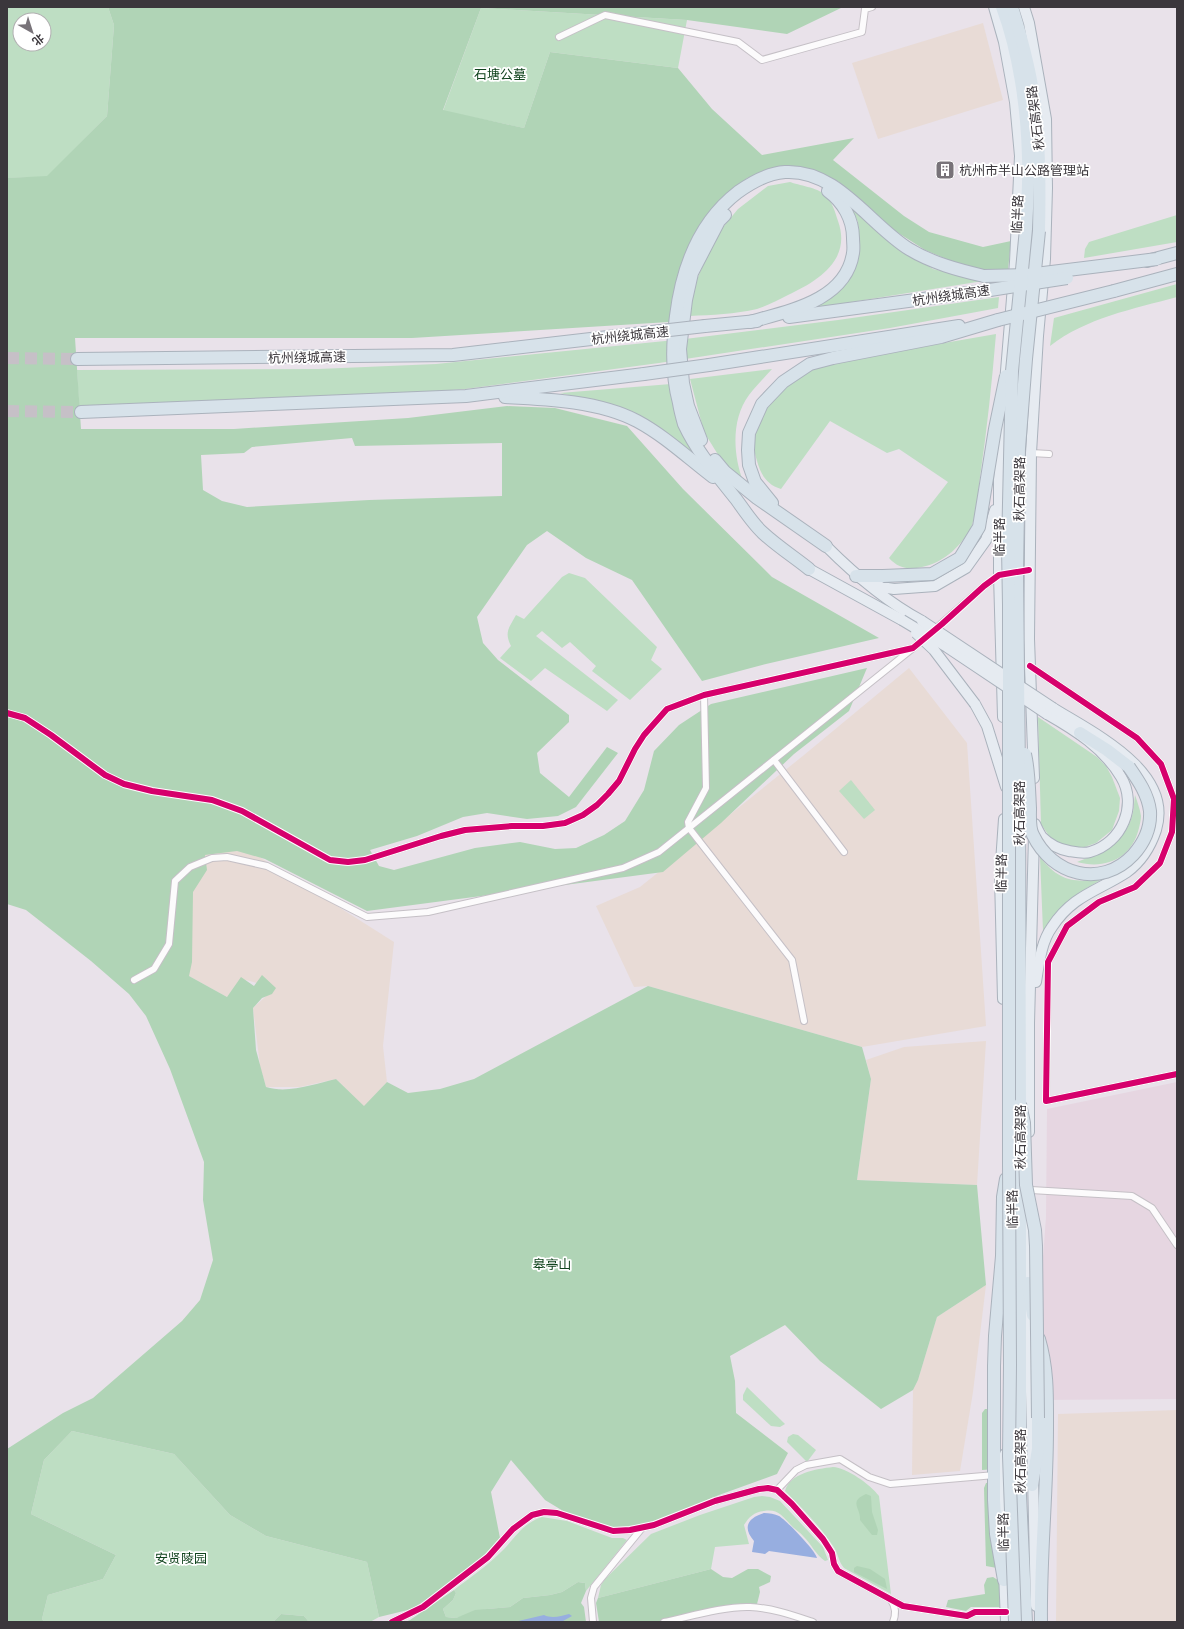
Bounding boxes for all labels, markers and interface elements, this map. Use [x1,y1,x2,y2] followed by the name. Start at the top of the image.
[12,12,52,52] north arrow
[30,32,47,49] text: 北
[474,66,526,82] park label: 石塘公墓
[1023,85,1047,151] street label: 秋石高架路
[934,159,956,181] building icon: 杭州市半山公路管理站
[959,162,1089,178] place label: 杭州市半山公路管理站
[1008,194,1026,234] street label: 临半路
[911,282,991,308] street label: 杭州绕城高速
[590,323,670,347] street label: 杭州绕城高速
[268,348,346,366] street label: 杭州绕城高速
[1010,456,1028,522] street label: 秋石高架路
[991,517,1007,557] street label: 临半路
[1011,780,1027,846] street label: 秋石高架路
[993,853,1009,893] street label: 临半路
[1012,1104,1028,1170] street label: 秋石高架路
[1004,1189,1020,1229] street label: 临半路
[532,1256,572,1272] park label: 皋亭山
[1012,1428,1028,1494] street label: 秋石高架路
[995,1512,1011,1552] street label: 临半路
[155,1550,207,1566] park label: 安贤陵园

